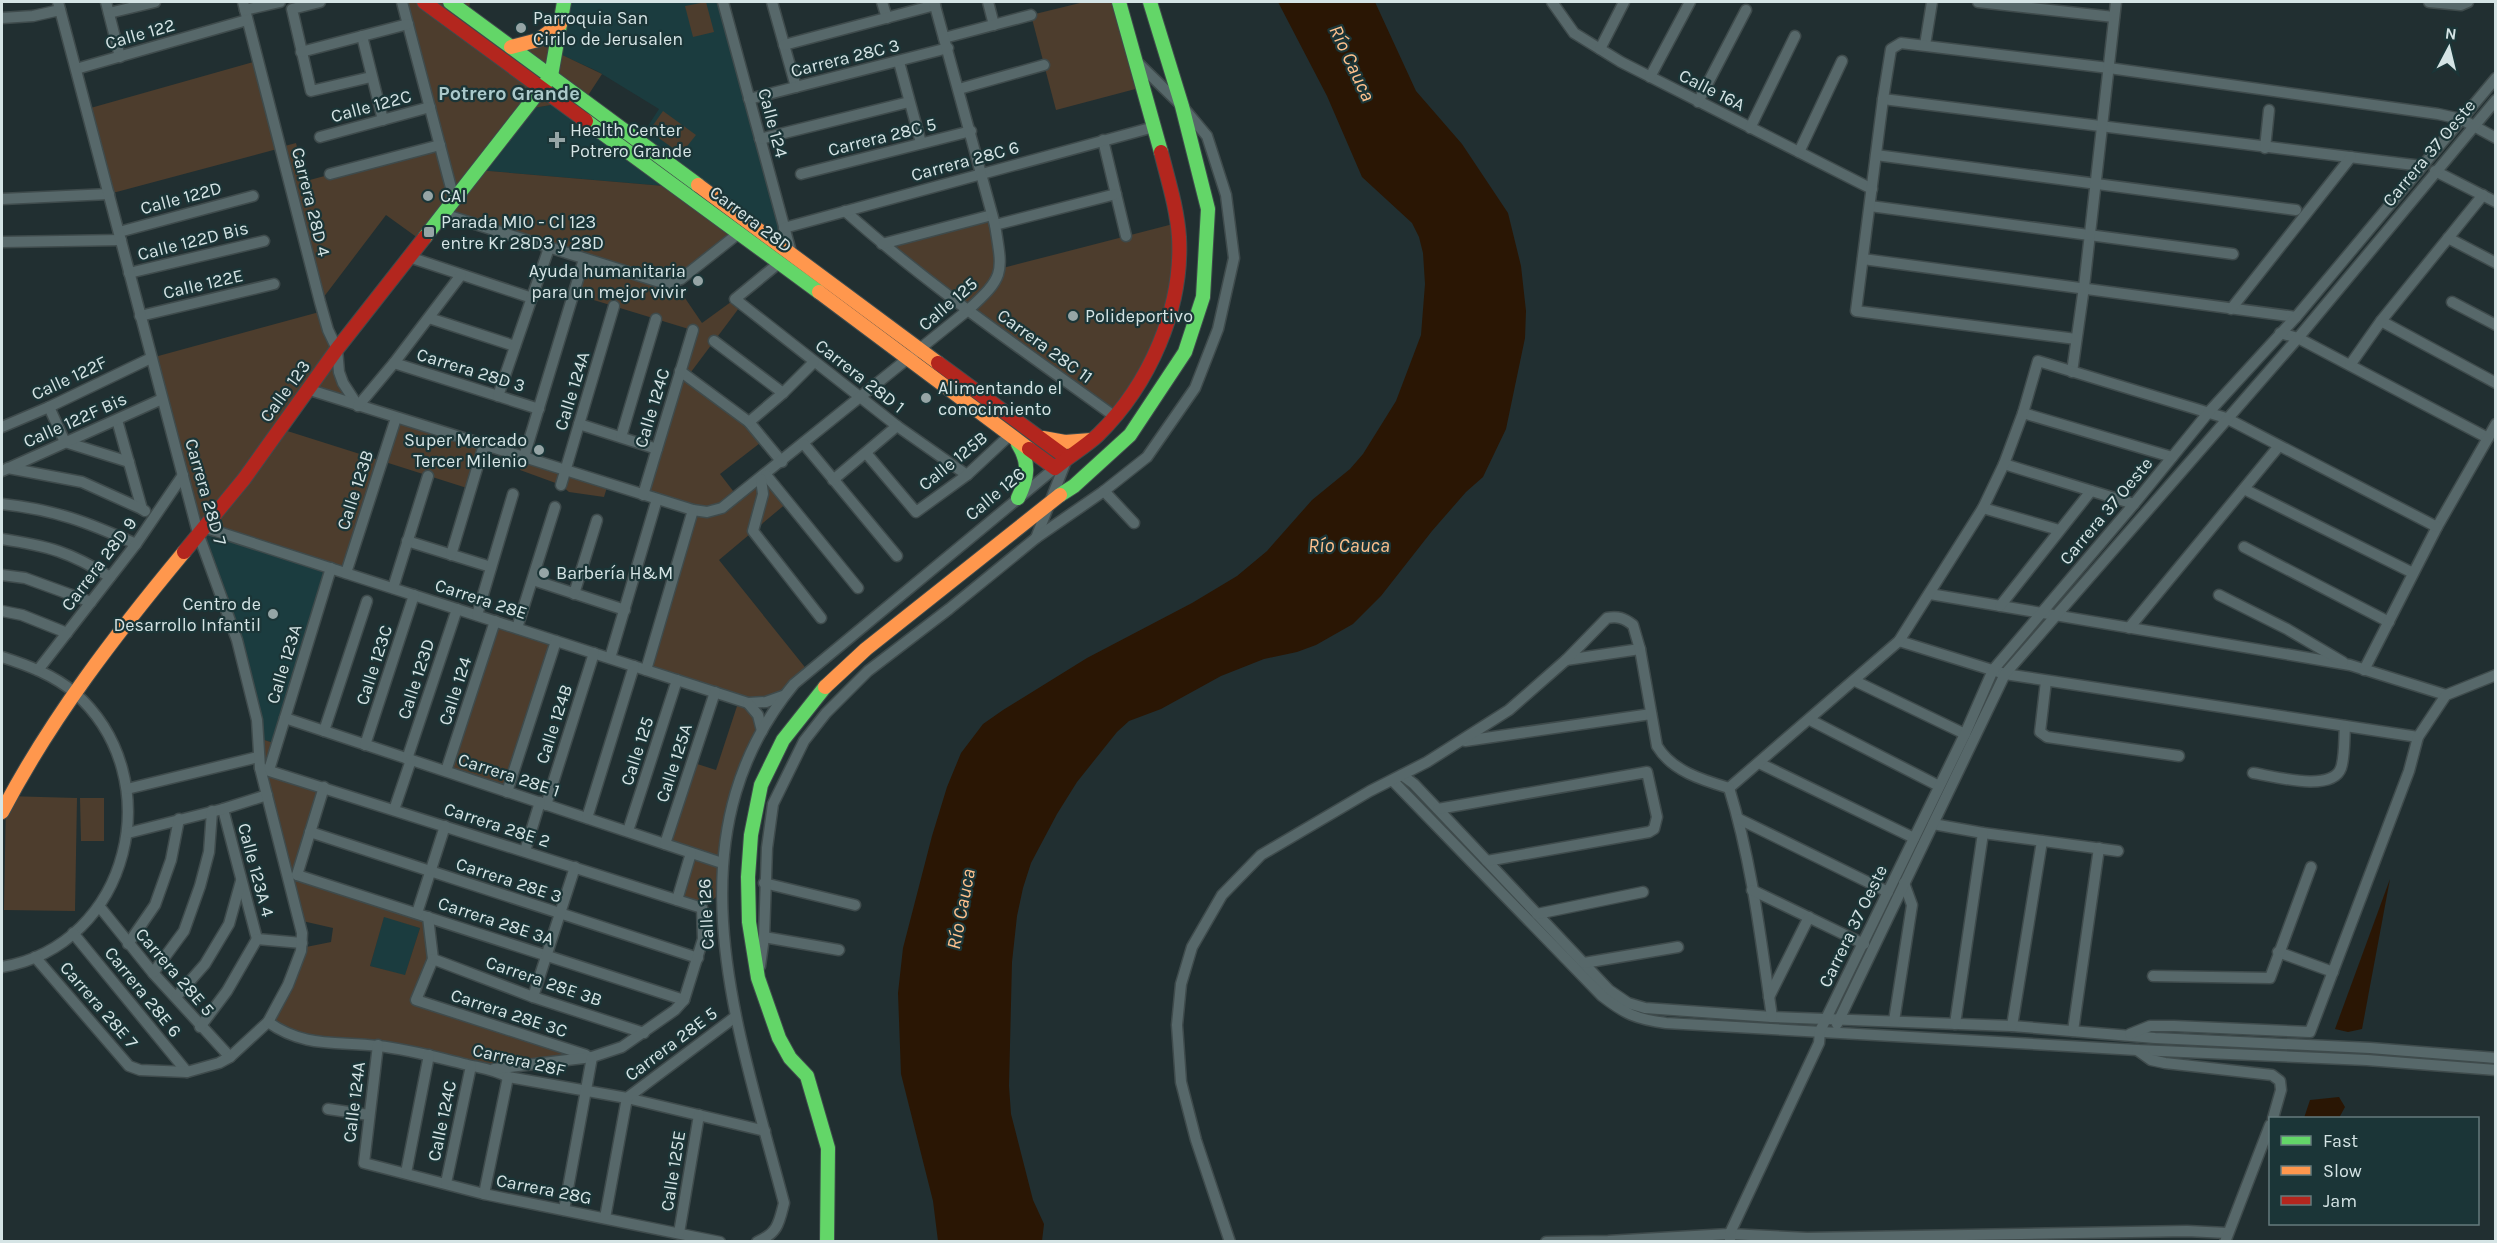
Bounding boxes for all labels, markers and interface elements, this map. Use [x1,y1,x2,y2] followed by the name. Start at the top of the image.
[533,7,683,50] place label: Parroquia San Cirilo de Jerusalen
[103,14,177,54] street label: Calle 122
[2419,18,2479,78] north arrow
[514,21,528,35] marker: Parroquia San Cirilo de Jerusalen
[1324,21,1380,105] water label: Río Cauca
[2444,23,2458,44] text: N
[788,34,902,82] street label: Carrera 28C 3
[1675,64,1749,116] street label: Calle 16A
[438,82,580,105] district label: Potrero Grande
[328,85,414,127] street label: Calle 122C
[753,86,793,160] street label: Calle 124
[2378,95,2480,211] street label: Carrera 37 Oeste
[826,113,938,161] street label: Carrera 28C 5
[570,119,692,162] place label: Health Center Potrero Grande
[548,131,566,149] marker: Health Center Potrero Grande
[909,136,1021,186] street label: Carrera 28C 6
[287,145,335,259] street label: Carrera 28D 4
[138,177,224,219] street label: Calle 122D
[706,181,796,257] street label: Carrera 28D
[440,185,466,207] place label: CAI
[421,189,435,203] marker: CAI
[441,211,604,254] place label: Parada MIO - Cl 123 entre Kr 28D3 y 28D
[135,217,251,265] street label: Calle 122D Bis
[422,225,436,239] marker: Parada MIO - Cl 123 entre Kr 28D3 y 28D
[529,260,686,303] place label: Ayuda humanitaria para un mejor vivir
[161,264,245,304] street label: Calle 122E
[914,272,982,336] street label: Calle 125
[691,274,705,288] marker: Ayuda humanitaria para un mejor vivir
[993,304,1097,388] street label: Carrera 28C 11
[1085,305,1193,327] place label: Polideportivo
[1066,309,1080,323] marker: Polideportivo
[811,334,909,418] street label: Carrera 28D 1
[414,343,528,397] street label: Carrera 28D 3
[550,349,594,433] street label: Calle 124A
[28,351,110,405] street label: Calle 122F
[255,356,315,426] street label: Calle 123
[629,366,675,450] street label: Calle 124C
[938,377,1062,420] place label: Alimentando el conocimiento
[20,387,130,453] street label: Calle 122F Bis
[919,391,933,405] marker: Alimentando el conocimiento
[914,427,992,495] street label: Calle 125B
[404,429,527,472] place label: Super Mercado Tercer Milenio
[180,436,232,548] street label: Carrera 28D 7
[532,443,546,457] marker: Super Mercado Tercer Milenio
[332,447,378,533] street label: Calle 123B
[2055,453,2157,569] street label: Carrera 37 Oeste
[961,463,1029,525] street label: Calle 126
[57,513,141,615] street label: Carrera 28D 9
[1308,534,1390,557] water label: Río Cauca
[556,562,673,584] place label: Barbería H&M
[537,566,551,580] marker: Barbería H&M
[432,574,530,624] street label: Carrera 28E
[113,593,261,636] place label: Centro de Desarrollo Infantil
[266,607,280,621] marker: Centro de Desarrollo Infantil
[262,622,306,706] street label: Calle 123A
[351,622,397,708] street label: Calle 123C
[393,636,439,722] street label: Calle 123D
[434,654,476,728] street label: Calle 124
[531,682,577,766] street label: Calle 124B
[616,714,658,788] street label: Calle 125
[651,721,697,805] street label: Calle 125A
[455,748,563,802] street label: Carrera 28E 1
[441,798,553,852] street label: Carrera 28E 2
[233,821,279,919] street label: Calle 123A 4
[453,852,565,908] street label: Carrera 28E 3
[1814,861,1892,991] street label: Carrera 37 Oeste
[942,867,980,951] water label: Río Cauca
[693,878,719,950] street label: Calle 126
[435,892,557,950] street label: Carrera 28E 3A
[131,923,219,1021] street label: Carrera 28E 5
[100,942,186,1042] street label: Carrera 28E 6
[483,951,605,1011] street label: Carrera 28E 3B
[55,957,143,1053] street label: Carrera 28E 7
[448,984,570,1042] street label: Carrera 28E 3C
[620,1002,722,1086] street label: Carrera 28E 5
[470,1039,568,1081] street label: Carrera 28F
[338,1060,370,1144] street label: Calle 124A
[423,1079,461,1163] street label: Calle 124C
[2269,1117,2479,1225] legend
[656,1129,690,1213] street label: Calle 125E
[2323,1130,2358,1152] text: Fast
[2323,1160,2362,1182] text: Slow
[494,1169,594,1209] street label: Carrera 28G
[2323,1190,2357,1212] text: Jam

